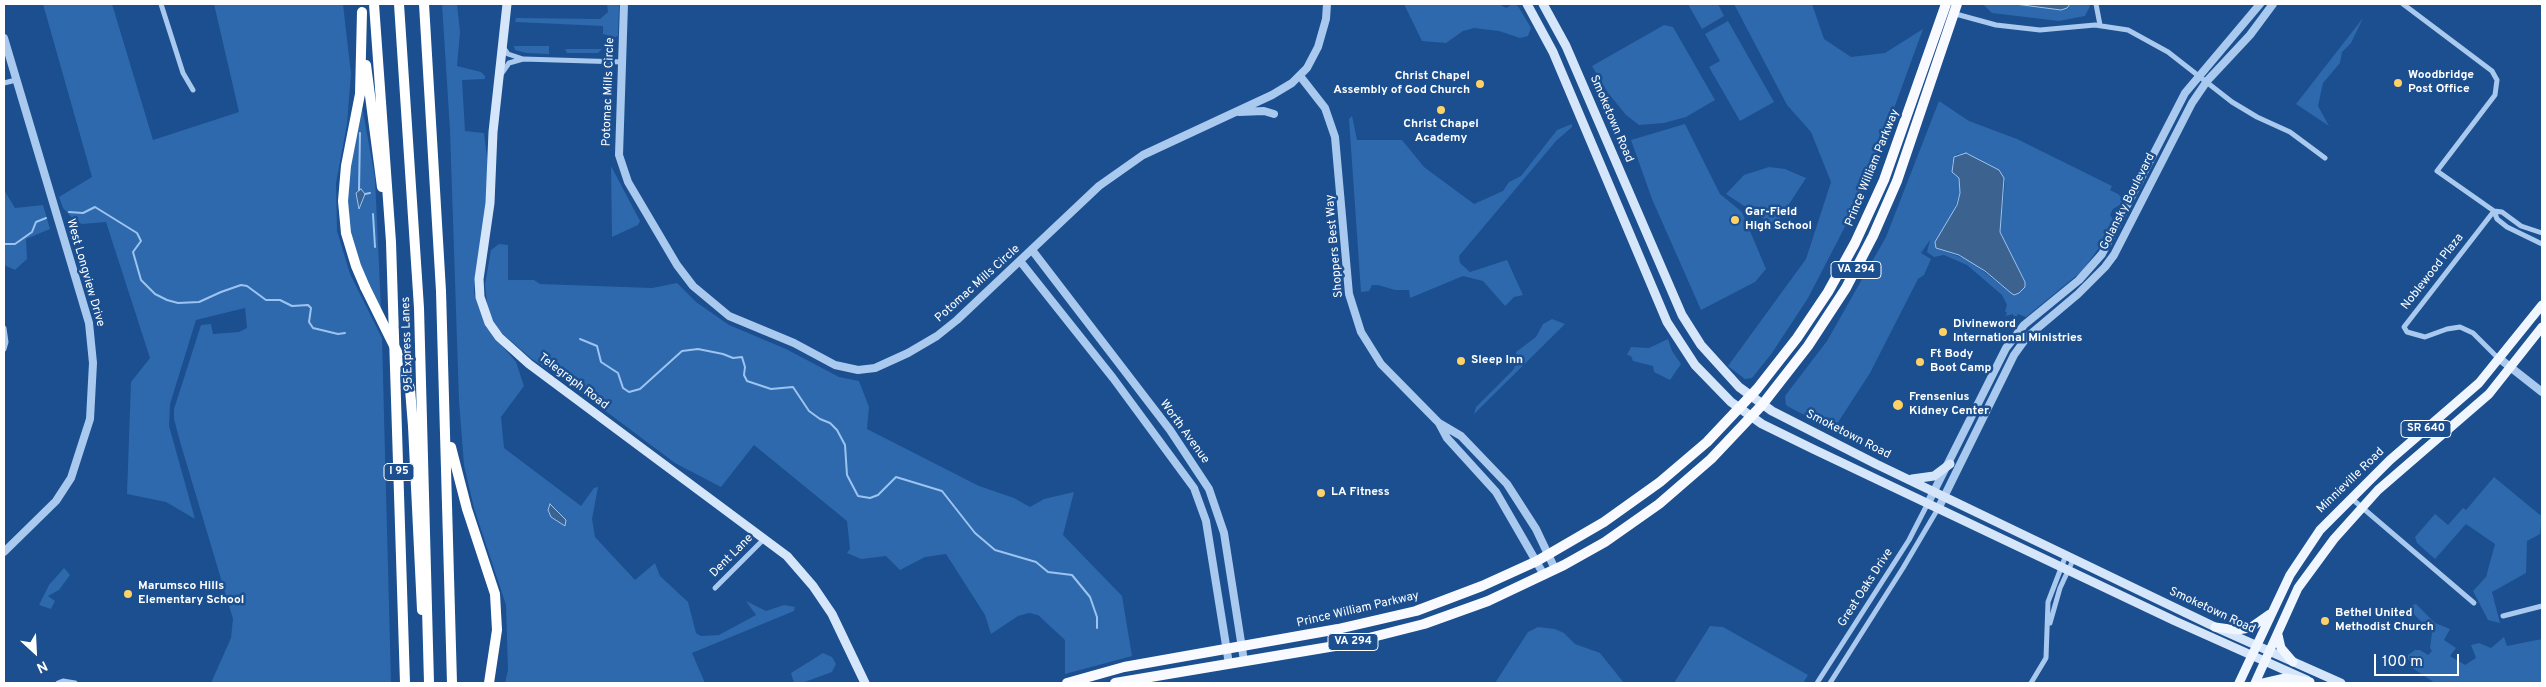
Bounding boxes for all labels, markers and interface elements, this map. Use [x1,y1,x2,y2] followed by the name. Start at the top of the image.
[600,37,618,147] street label: Potomac Mills Circle
[2408,69,2474,97] place label: Woodbridge Post Office
[1333,70,1470,98] place label: Christ Chapel Assembly of God Church
[1586,73,1636,165] street label: Smoketown Road
[2392,77,2404,89] marker: Woodbridge Post Office
[1474,78,1486,90] marker: Christ Chapel Assembly of God Church
[1435,104,1447,116] marker: Christ Chapel Academy
[1843,107,1903,229] street label: Prince William Parkway
[1403,118,1479,146] place label: Christ Chapel Academy
[2097,151,2159,253] street label: Golansky Boulevard
[1323,194,1347,298] street label: Shoppers Best Way
[1745,206,1812,234] place label: Gar-Field High School
[1729,214,1741,226] marker: Gar-Field High School
[63,217,107,329] street label: West Longview Drive
[2399,231,2467,313] street label: Noblewood Plaza
[933,242,1023,326] street label: Potomac Mills Circle
[1831,262,1881,278] road number: VA 294
[399,297,417,391] street label: 95 Express Lanes
[1953,318,2083,346] place label: Divineword International Ministries
[1937,326,1949,338] marker: Divineword International Ministries
[1930,348,1992,376] place label: Ft Body Boot Camp
[535,351,611,413] street label: Telegraph Road
[1471,354,1523,368] place label: Sleep Inn
[1455,355,1467,367] marker: Sleep Inn
[1914,356,1926,368] marker: Ft Body Boot Camp
[1909,391,1989,419] place label: Frensenius Kidney Center
[1156,397,1212,467] street label: Worth Avenue
[1891,398,1905,412] marker: Frensenius Kidney Center
[1803,407,1893,463] street label: Smoketown Road
[2401,420,2451,438] road number: SR 640
[2314,445,2388,517] street label: Minnieville Road
[384,464,414,481] road number: I 95
[1331,486,1390,500] place label: LA Fitness
[1315,487,1327,499] marker: LA Fitness
[707,531,757,581] street label: Dent Lane
[1835,546,1897,630] street label: Great Oaks Drive
[138,580,244,608] place label: Marumsco Hills Elementary School
[2167,585,2257,637] street label: Smoketown Road
[122,588,134,600] marker: Marumsco Hills Elementary School
[1295,589,1421,631] street label: Prince William Parkway
[2335,607,2434,635] place label: Bethel United Methodist Church
[2319,615,2331,627] marker: Bethel United Methodist Church
[10,627,60,677] north arrow
[1328,634,1378,650] road number: VA 294
[2376,644,2461,676] scale bar
[2382,653,2423,672] text: 100 m
[33,656,50,676] text: N

